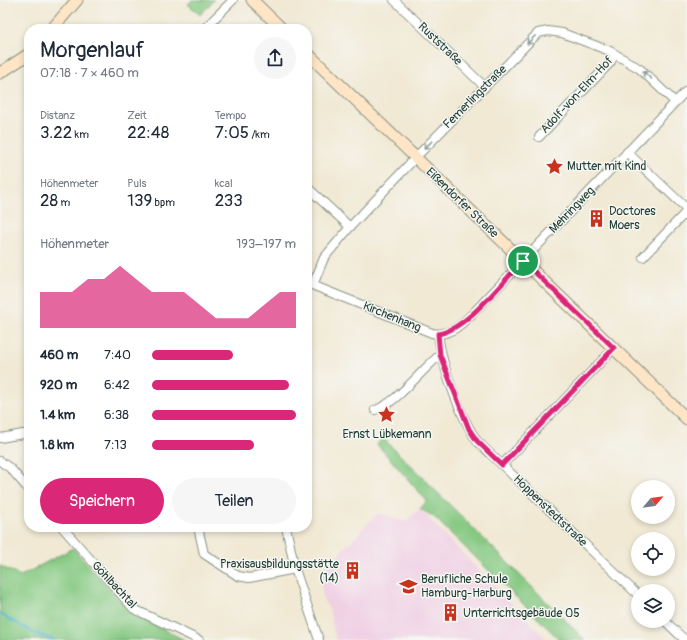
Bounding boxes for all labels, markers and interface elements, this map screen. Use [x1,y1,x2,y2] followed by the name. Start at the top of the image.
[415,19,465,69] street label: Ruststraße
[526,35,536,45] one-way arrow
[40,36,144,64] text: Morgenlauf
[254,37,296,79] button: share
[537,53,617,137] street label: Adolf-von-Elm-Hof
[440,62,510,132] street label: Femerlingstraße
[40,65,139,81] text: 07:18 · 7 × 460 m
[641,71,652,80] one-way arrow
[40,109,75,122] text: Distanz
[127,109,147,122] text: Zeit
[215,109,246,122] text: Tempo
[40,122,72,143] text: 3.22
[127,122,169,143] text: 22:48
[215,122,249,143] text: 7:05
[72,128,89,141] text: km
[249,128,270,141] text: /km
[423,140,433,150] one-way arrow
[544,156,564,176] place icon: Mutter mit Kind
[567,159,646,174] place label: Mutter mit Kind
[423,165,501,241] street label: Eißendorfer Straße
[40,177,99,190] text: Höhenmeter
[127,177,146,190] text: Puls
[215,177,233,190] text: kcal
[546,183,598,237] street label: Mehringweg
[40,190,58,211] text: 28
[127,190,152,211] text: 139
[215,190,243,211] text: 233
[58,196,70,209] text: m
[152,196,175,209] text: bpm
[609,204,656,233] place label: Doctores Moers
[586,208,606,228] building icon: Doctores Moers
[40,236,109,252] text: Höhenmeter
[236,236,296,252] text: 193–197 m
[506,244,540,278] pin
[512,250,534,272] icon: arrive
[361,299,423,335] street label: Kirchenhang
[40,347,78,363] text: 460 m
[104,347,131,363] text: 7:40
[40,377,77,393] text: 920 m
[104,377,130,393] text: 6:42
[377,405,397,425] place icon: Ernst Lübkemann
[40,407,75,423] text: 1.4 km
[104,407,129,423] text: 6:38
[342,427,432,442] place label: Ernst Lübkemann
[40,437,74,453] text: 1.8 km
[104,437,127,453] text: 7:13
[510,472,590,550] street label: Hoppenstedtstraße
[40,478,164,524] button: Speichern
[172,478,296,524] button: Teilen
[631,480,675,524] north arrow
[631,480,675,628] map controls
[631,532,675,576] button: locate
[220,557,339,586] place label: Praxisausbildungsstätte (14)
[88,558,140,612] street label: Göhlbachtal
[342,561,362,581] building icon: Praxisausbildungsstätte (14)
[421,572,512,601] place label: Berufliche Schule Hamburg-Harburg
[398,576,418,596] school or university icon: Berufliche Schule Hamburg-Harburg
[631,584,675,628] button: layers
[440,603,460,623] building icon: Unterrichtsgebäude 05
[463,606,580,621] place label: Unterrichtsgebäude 05

